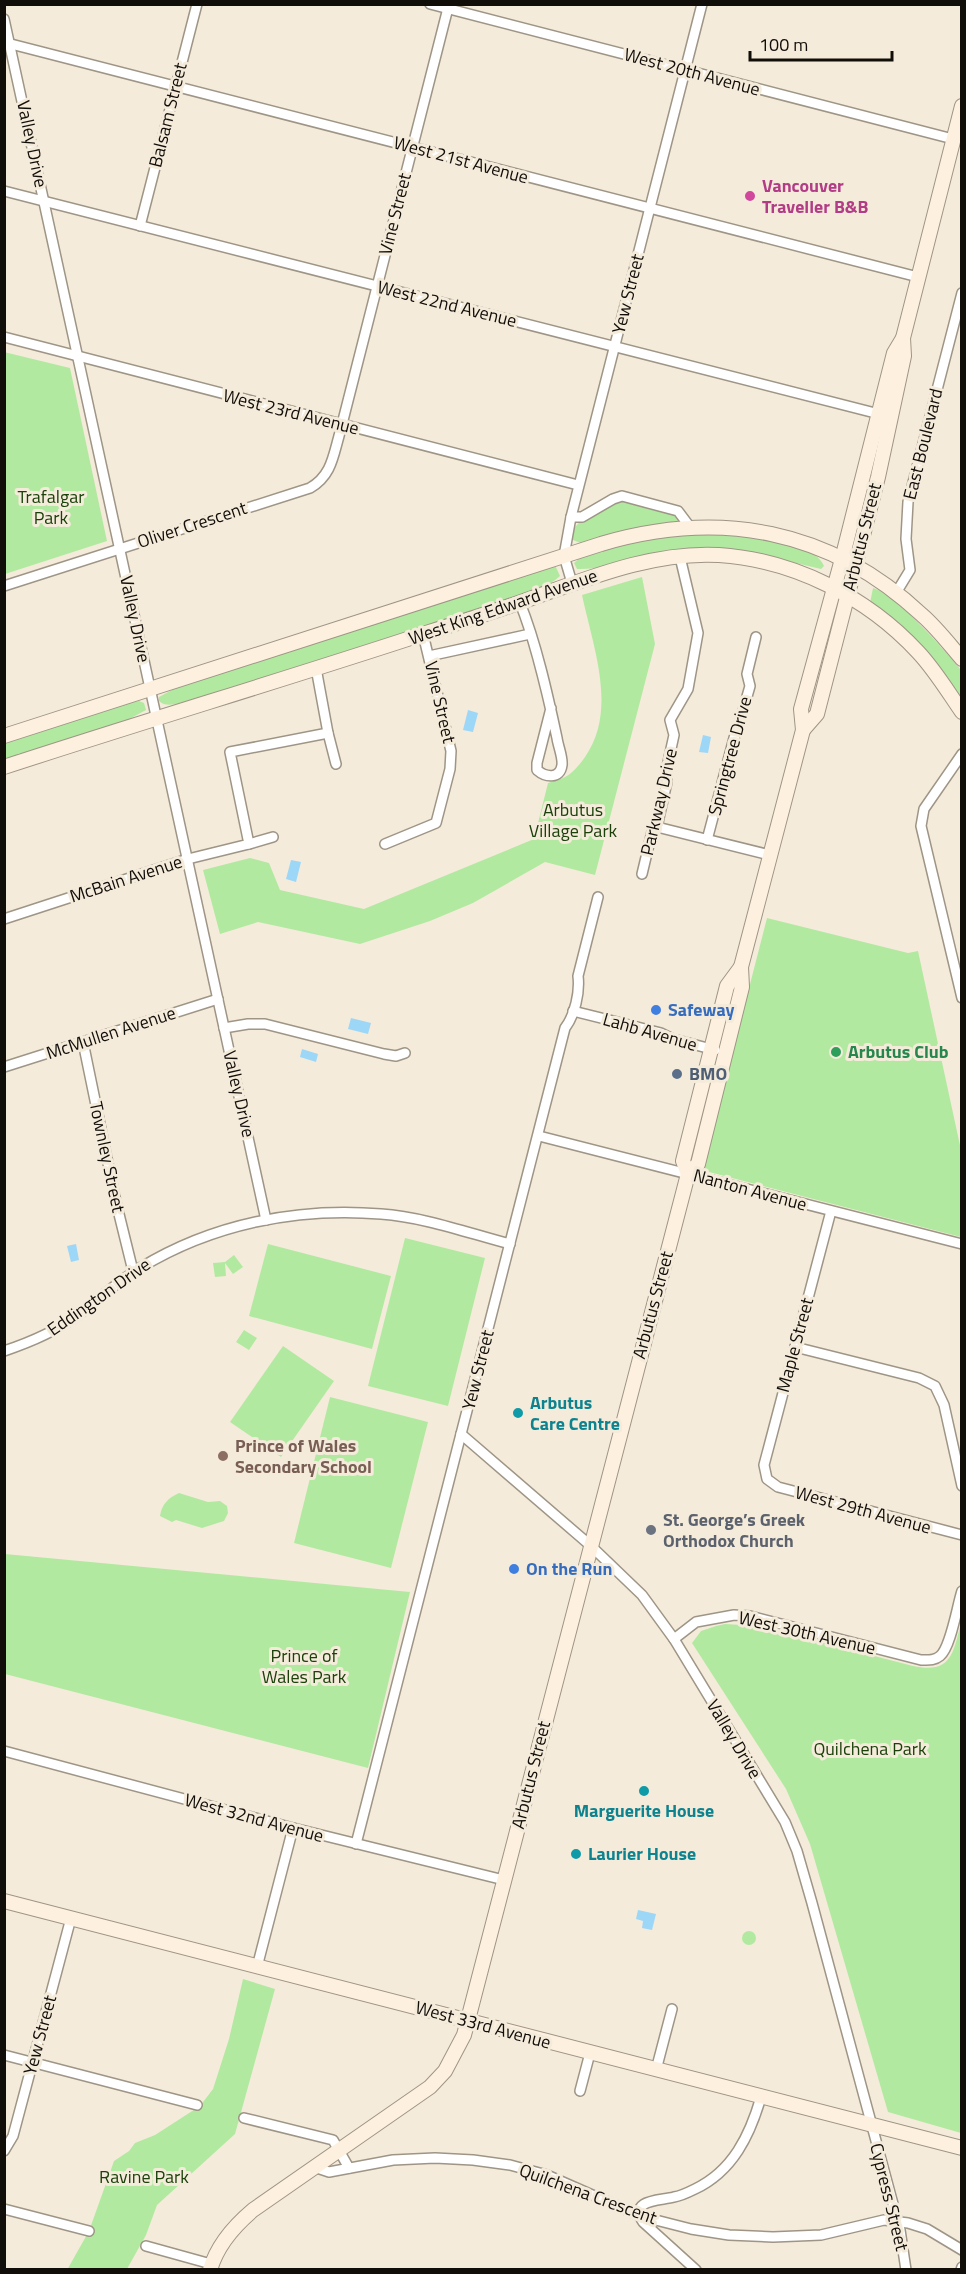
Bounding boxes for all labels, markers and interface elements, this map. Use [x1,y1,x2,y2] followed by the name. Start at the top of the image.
[750,24,892,62] scale bar
[759,31,808,58] text: 100 m
[621,40,763,103] street label: West 20th Avenue
[141,59,194,170] street label: Balsam Street
[10,98,55,190] street label: Valley Drive
[391,129,531,190] street label: West 21st Avenue
[371,169,418,258] street label: Vine Street
[762,172,868,220] place label: Vancouver Traveller B&B
[743,189,757,203] marker: Vancouver Traveller B&B
[605,250,651,337] street label: Yew Street
[375,273,520,334] street label: West 22nd Avenue
[220,382,362,441] street label: West 23rd Avenue
[896,385,949,502] street label: East Boulevard
[835,479,888,594] street label: Arbutus Street
[18,483,84,531] park label: Trafalgar Park
[134,494,251,555] street label: Oliver Crescent
[405,562,601,652] street label: West King Edward Avenue
[113,573,158,665] street label: Valley Drive
[418,658,463,746] street label: Vine Street
[701,693,758,818] street label: Springtree Drive
[633,746,684,858] street label: Parkway Drive
[529,796,618,844] park label: Arbutus Village Park
[66,848,186,909] street label: McBain Avenue
[668,996,735,1023] place label: Safeway
[43,999,179,1066] street label: McMullen Avenue
[649,1003,663,1017] marker: Safeway
[600,1005,701,1058] street label: Lahb Avenue
[848,1038,949,1065] place label: Arbutus Club
[829,1045,843,1059] marker: Arbutus Club
[216,1048,263,1140] street label: Valley Drive
[689,1060,727,1087] place label: BMO
[670,1067,684,1081] marker: BMO
[83,1099,133,1216] street label: Townley Street
[690,1161,810,1218] street label: Nanton Avenue
[625,1247,680,1362] street label: Arbutus Street
[42,1251,156,1342] street label: Eddington Drive
[769,1294,820,1395] street label: Maple Street
[455,1326,501,1413] street label: Yew Street
[530,1389,620,1437] place label: Arbutus Care Centre
[511,1406,525,1420] marker: Arbutus Care Centre
[235,1432,372,1480] place label: Prince of Wales Secondary School
[216,1449,230,1463] marker: Prince of Wales Secondary School
[792,1478,934,1541] street label: West 29th Avenue
[663,1506,806,1554] place label: St. George’s Greek Orthodox Church
[644,1523,658,1537] marker: St. George’s Greek Orthodox Church
[526,1555,612,1582] place label: On the Run
[507,1562,521,1576] marker: On the Run
[736,1604,878,1661] street label: West 30th Avenue
[262,1642,347,1690] park label: Prince of Wales Park
[700,1694,769,1784] street label: Valley Drive
[504,1717,557,1832] street label: Arbutus Street
[813,1735,927,1762] park label: Quilchena Park
[637,1784,651,1798] marker: Marguerite House
[182,1786,327,1849] street label: West 32nd Avenue
[574,1797,714,1824] place label: Marguerite House
[588,1840,696,1867] place label: Laurier House
[569,1847,583,1861] marker: Laurier House
[16,1991,63,2078] street label: Yew Street
[412,1993,554,2056] street label: West 33rd Avenue
[863,2140,916,2254] street label: Cypress Street
[516,2156,661,2231] street label: Quilchena Crescent
[99,2163,189,2190] park label: Ravine Park

